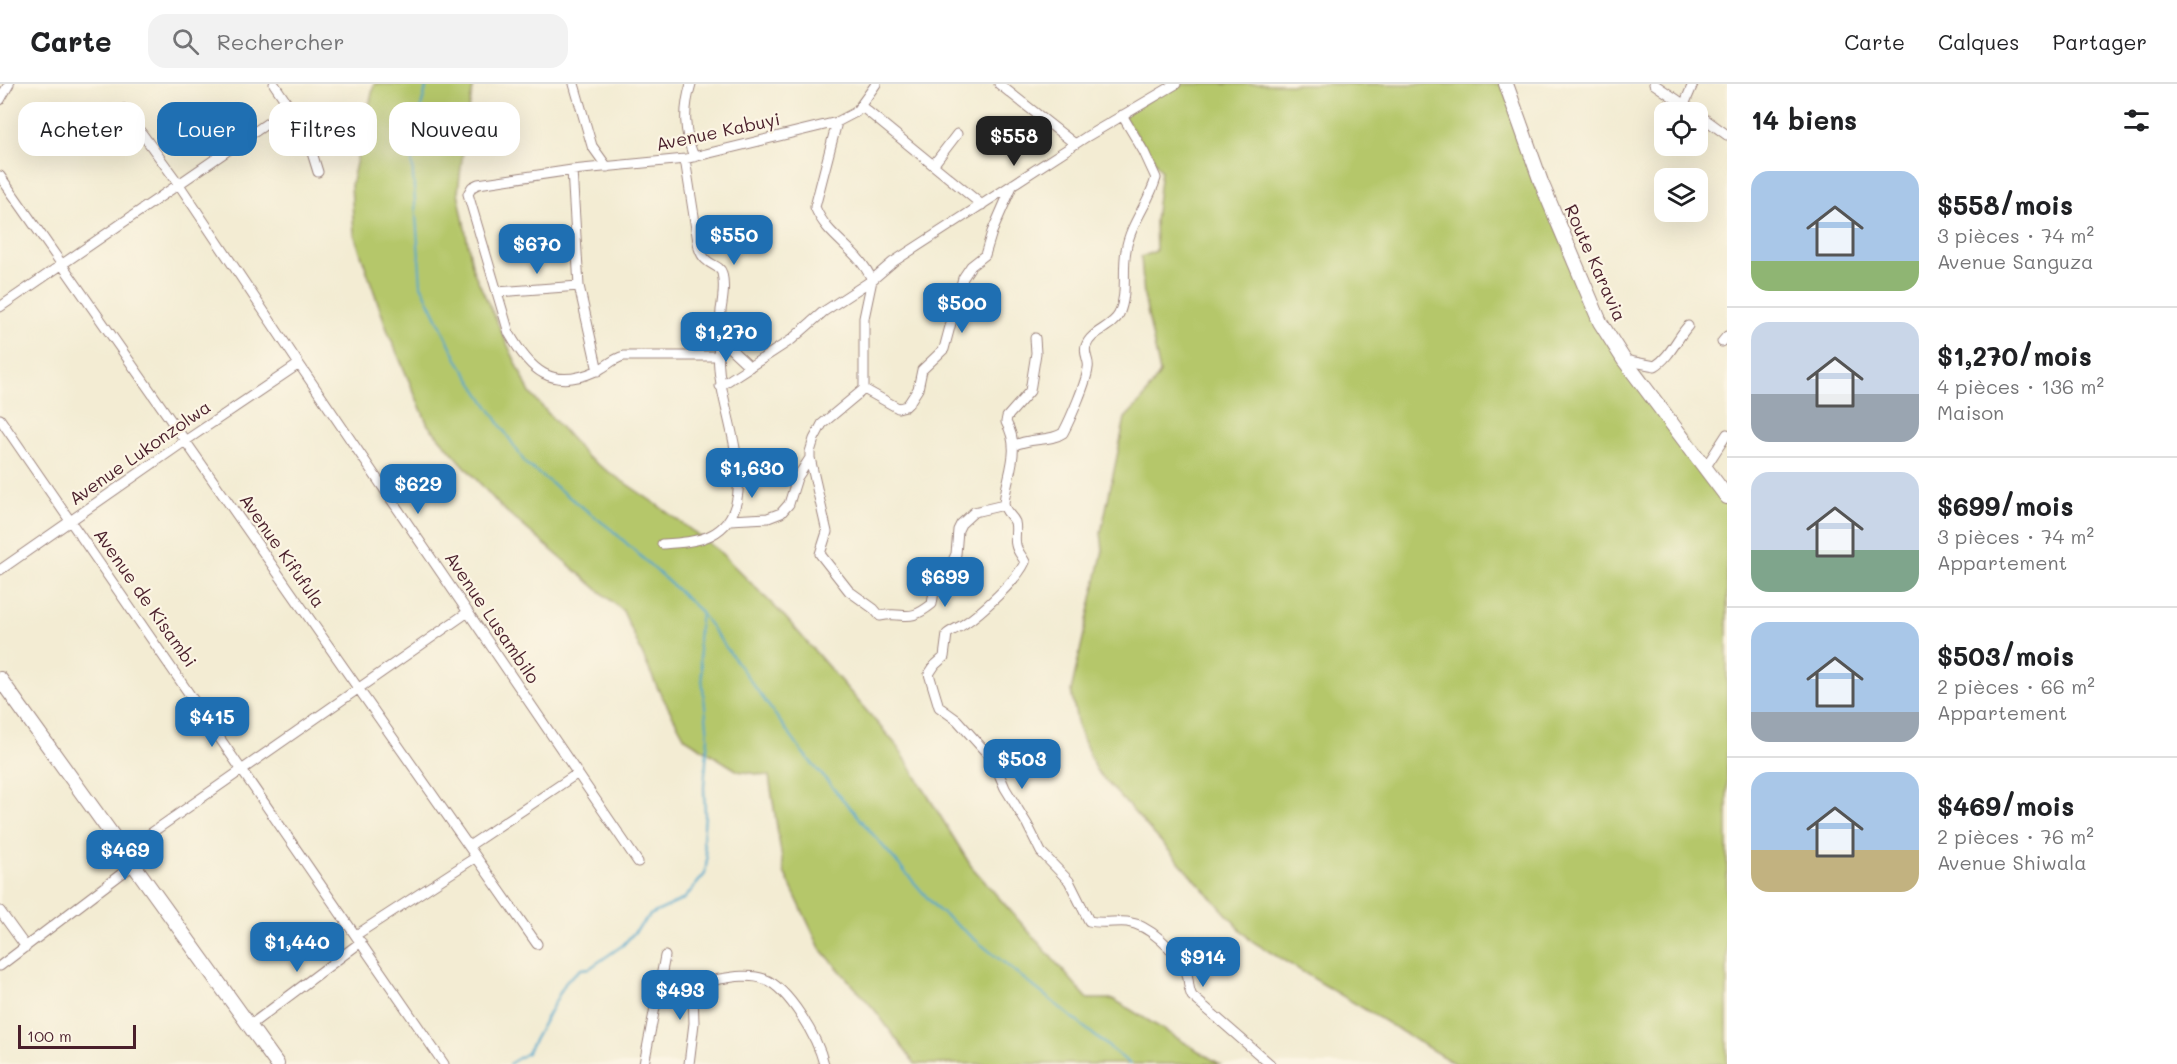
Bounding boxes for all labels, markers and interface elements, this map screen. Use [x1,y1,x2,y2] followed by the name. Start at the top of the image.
[148,14,568,68] search box
[30,23,112,59] text: Carte
[169,25,202,58] icon: search
[217,27,344,56] text: Rechercher
[1844,28,1905,55] text: Carte
[1938,28,2020,55] text: Calques
[2053,28,2147,55] text: Partager
[18,102,145,156] chip: Acheter
[157,102,257,156] chip: Louer
[269,102,377,156] chip: Filtres
[389,102,520,156] chip: Nouveau
[1654,102,1708,222] map controls
[1654,102,1708,156] button: locate
[1751,103,1857,137] text: 14 biens
[2120,104,2153,137] icon: filters
[653,106,782,156] street label: Avenue Kabuyi
[978,116,1050,167] pin: $558
[990,122,1038,148] text: $558
[1654,168,1708,222] button: layers
[1937,188,2073,222] text: $558/mois
[1799,195,1871,267] icon: home
[1559,200,1632,325] street label: Route Karavia
[698,215,770,266] pin: $550
[710,221,758,247] text: $550
[1937,222,2094,248] text: 3 pièces · 74 m²
[501,224,573,275] pin: $670
[513,230,561,256] text: $670
[1937,248,2094,274] text: Avenue Sanguza
[926,283,998,334] pin: $500
[937,289,987,315] text: $500
[677,312,775,363] pin: $1,270
[695,318,757,344] text: $1,270
[1937,339,2092,373] text: $1,270/mois
[1799,346,1871,418] icon: home
[1937,373,2104,399] text: 4 pièces · 136 m²
[64,394,215,510] street label: Avenue Lukonzolwa
[1937,399,2004,425] text: Maison
[703,448,801,499] pin: $1,630
[720,454,784,480] text: $1,630
[382,464,454,515] pin: $629
[394,470,442,496] text: $629
[235,489,331,612] street label: Avenue Kifufula
[1937,489,2074,523] text: $699/mois
[1799,496,1871,568] icon: home
[89,523,203,672] street label: Avenue de Kisambi
[1937,523,2094,549] text: 3 pièces · 74 m²
[440,547,546,688] street label: Avenue Lusambilo
[1937,549,2067,575] text: Appartement
[909,557,981,608] pin: $699
[921,563,969,589] text: $699
[1937,639,2074,673] text: $503/mois
[1799,646,1871,718] icon: home
[1937,673,2095,699] text: 2 pièces · 66 m²
[176,697,248,748] pin: $415
[1937,699,2067,725] text: Appartement
[189,703,235,729] text: $415
[986,739,1058,790] pin: $503
[998,745,1046,771] text: $503
[1937,789,2074,823] text: $469/mois
[1799,796,1871,868] icon: home
[1937,823,2094,849] text: 2 pièces · 76 m²
[89,830,161,881] pin: $469
[100,836,150,862] text: $469
[1937,849,2087,875] text: Avenue Shiwala
[248,922,346,973] pin: $1,440
[264,928,330,954] text: $1,440
[1167,937,1239,988] pin: $914
[1180,943,1226,969] text: $914
[644,970,716,1021] pin: $493
[655,976,705,1002] text: $493
[18,1022,136,1050] scale bar
[27,1025,72,1046] text: 100 m

